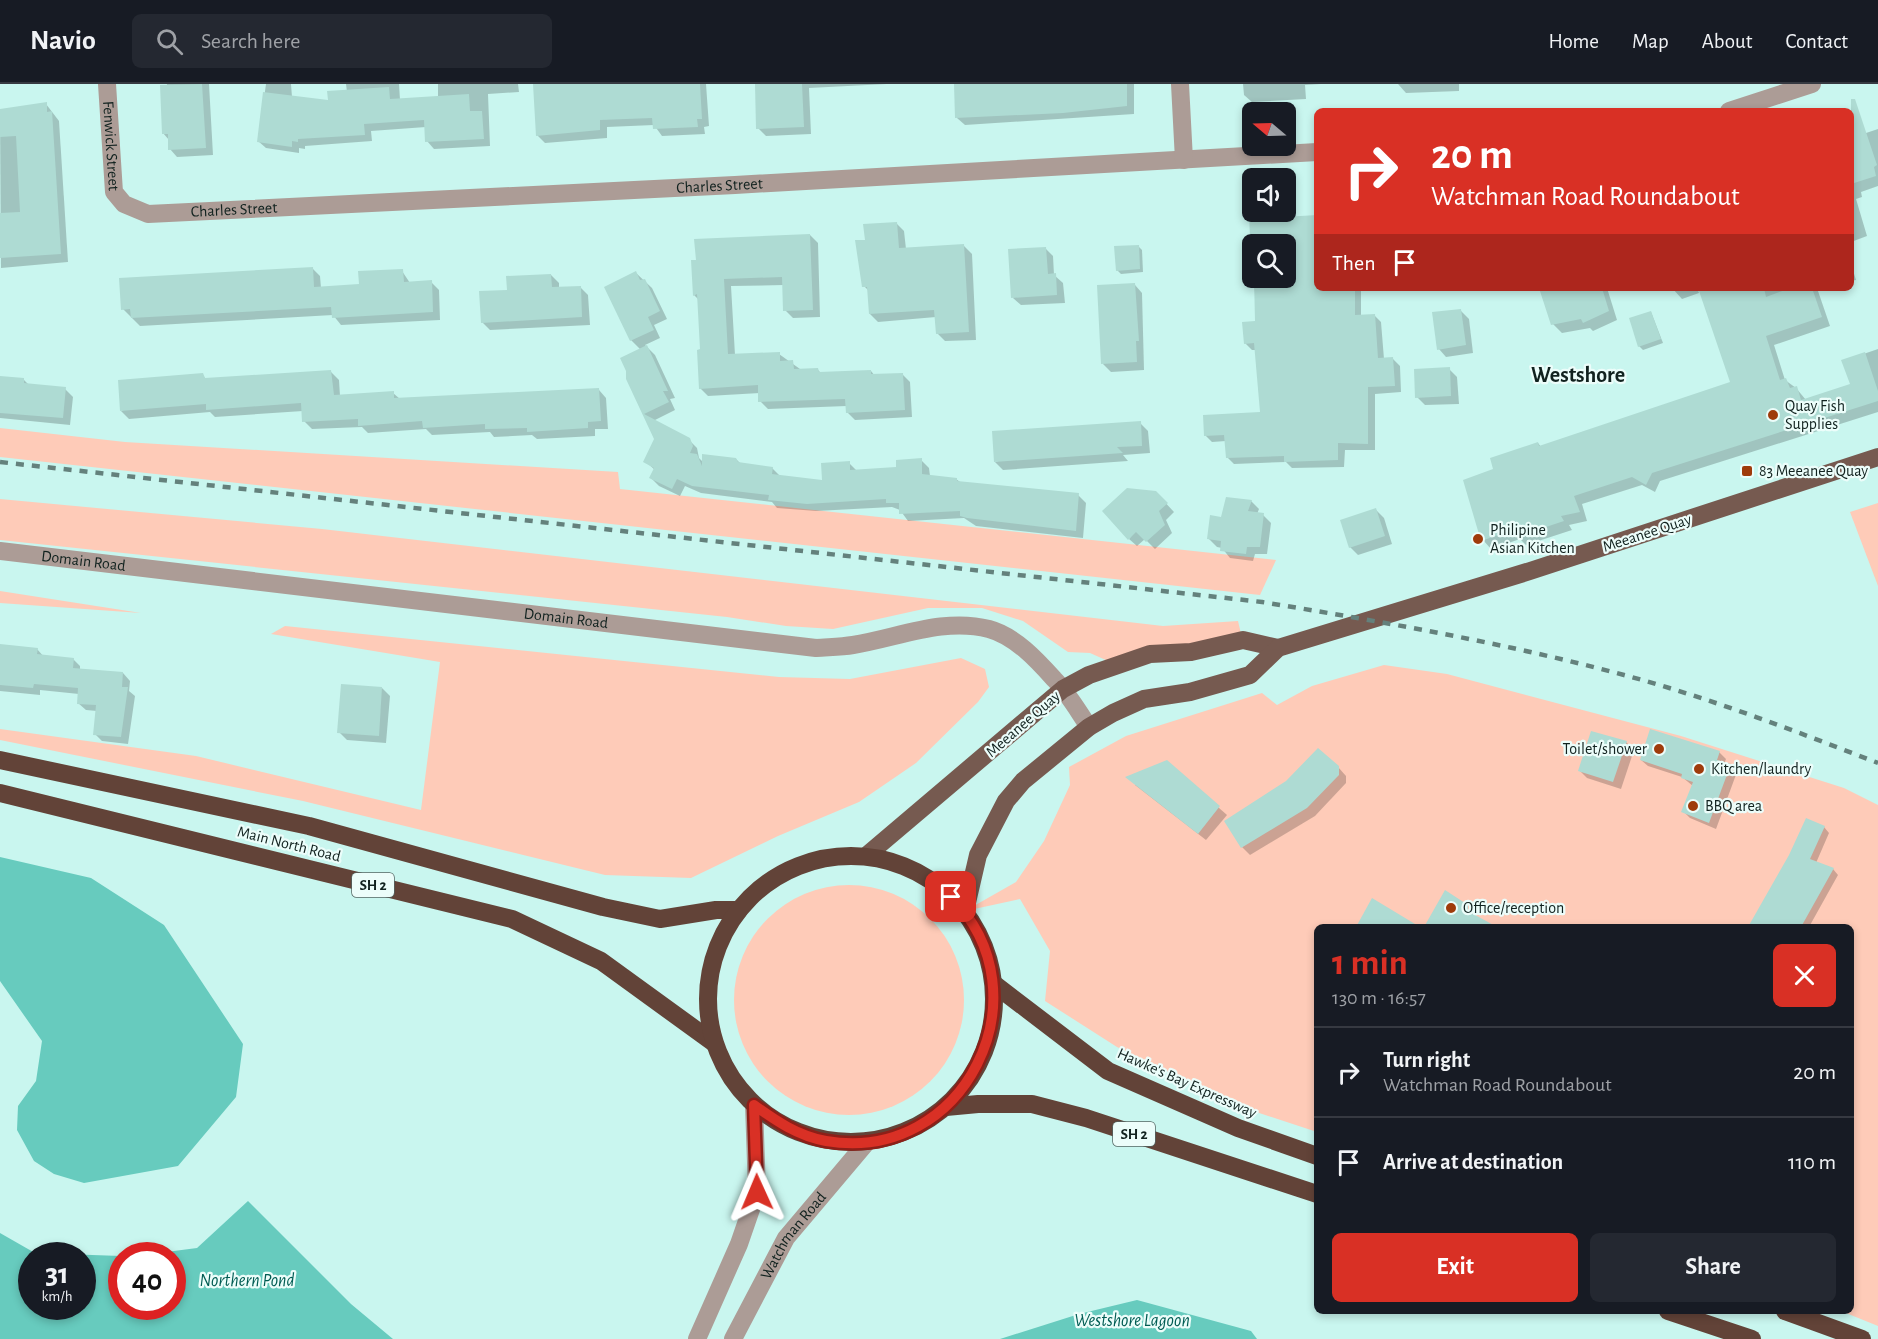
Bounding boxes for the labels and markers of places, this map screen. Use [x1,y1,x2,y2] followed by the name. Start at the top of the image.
[1785,398,1845,432] place label: Quay Fish Supplies
[1766,408,1780,422] marker: Quay Fish Supplies
[1759,463,1868,480] place label: 83 Meeanee Quay
[1740,464,1754,478] marker: 83 Meeanee Quay
[1490,522,1575,556] place label: Philipine Asian Kitchen
[1471,532,1485,546] marker: Philipine Asian Kitchen
[1562,741,1648,757] place label: Toilet/shower
[1652,742,1666,756] marker: Toilet/shower
[1711,761,1811,778] place label: Kitchen/laundry
[1692,762,1706,776] marker: Kitchen/laundry
[1705,798,1762,815] place label: BBQ area
[1686,799,1700,813] marker: BBQ area
[925,871,976,922] pin
[1463,900,1564,916] place label: Office/reception
[1444,901,1458,915] marker: Office/reception

